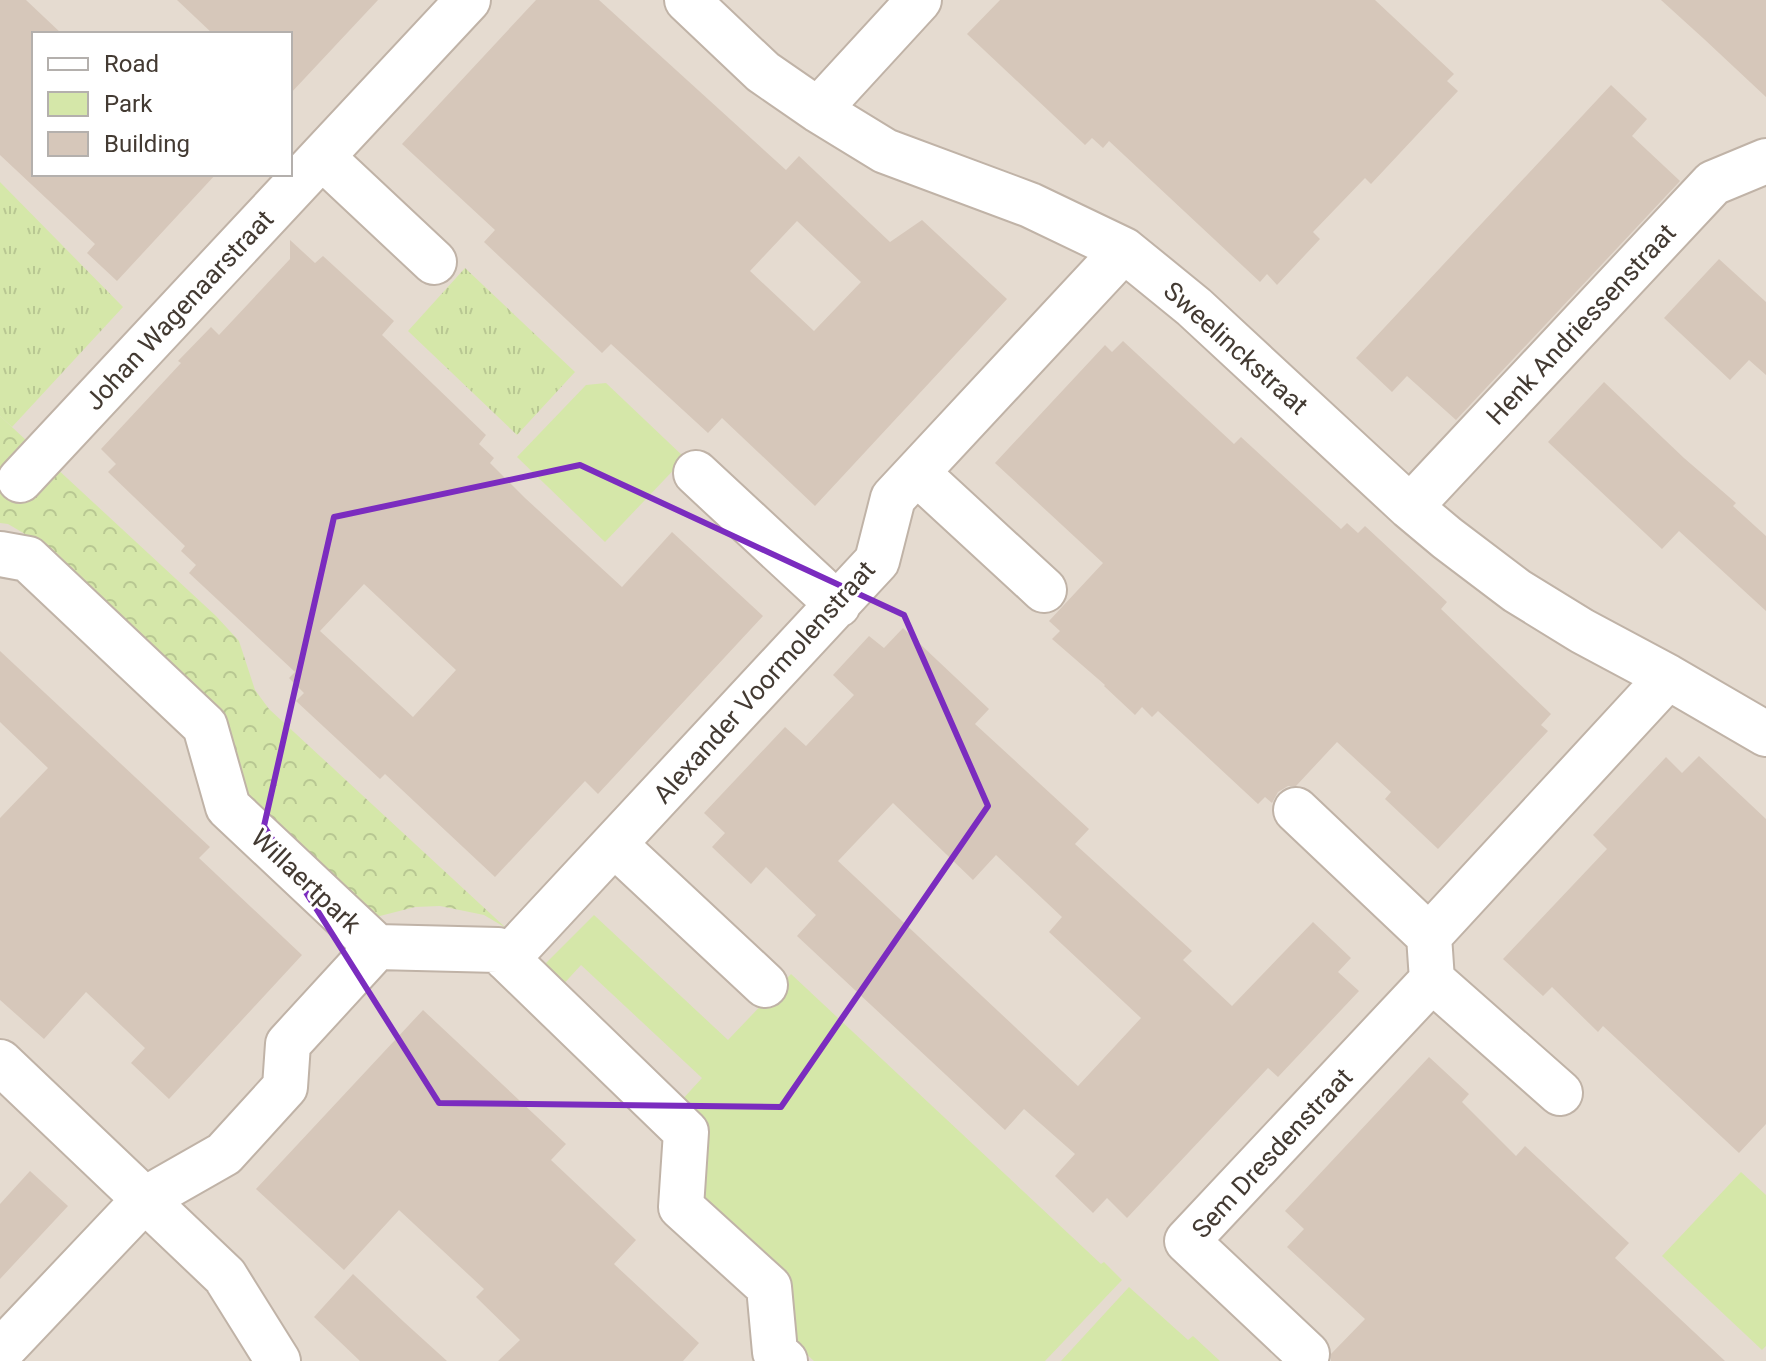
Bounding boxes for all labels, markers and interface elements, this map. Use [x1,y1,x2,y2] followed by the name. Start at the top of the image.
[32,32,292,176] legend
[104,50,159,78] text: Road
[104,90,153,118] text: Park
[104,130,190,158] text: Building
[79,204,279,416] street label: Johan Wagenaarstraat
[1480,218,1682,430] street label: Henk Andriessenstraat
[1158,276,1314,420] street label: Sweelinckstraat
[647,555,881,809] street label: Alexander Voormolenstraat
[245,823,368,940] street label: Willaertpark
[1186,1062,1358,1244] street label: Sem Dresdenstraat

